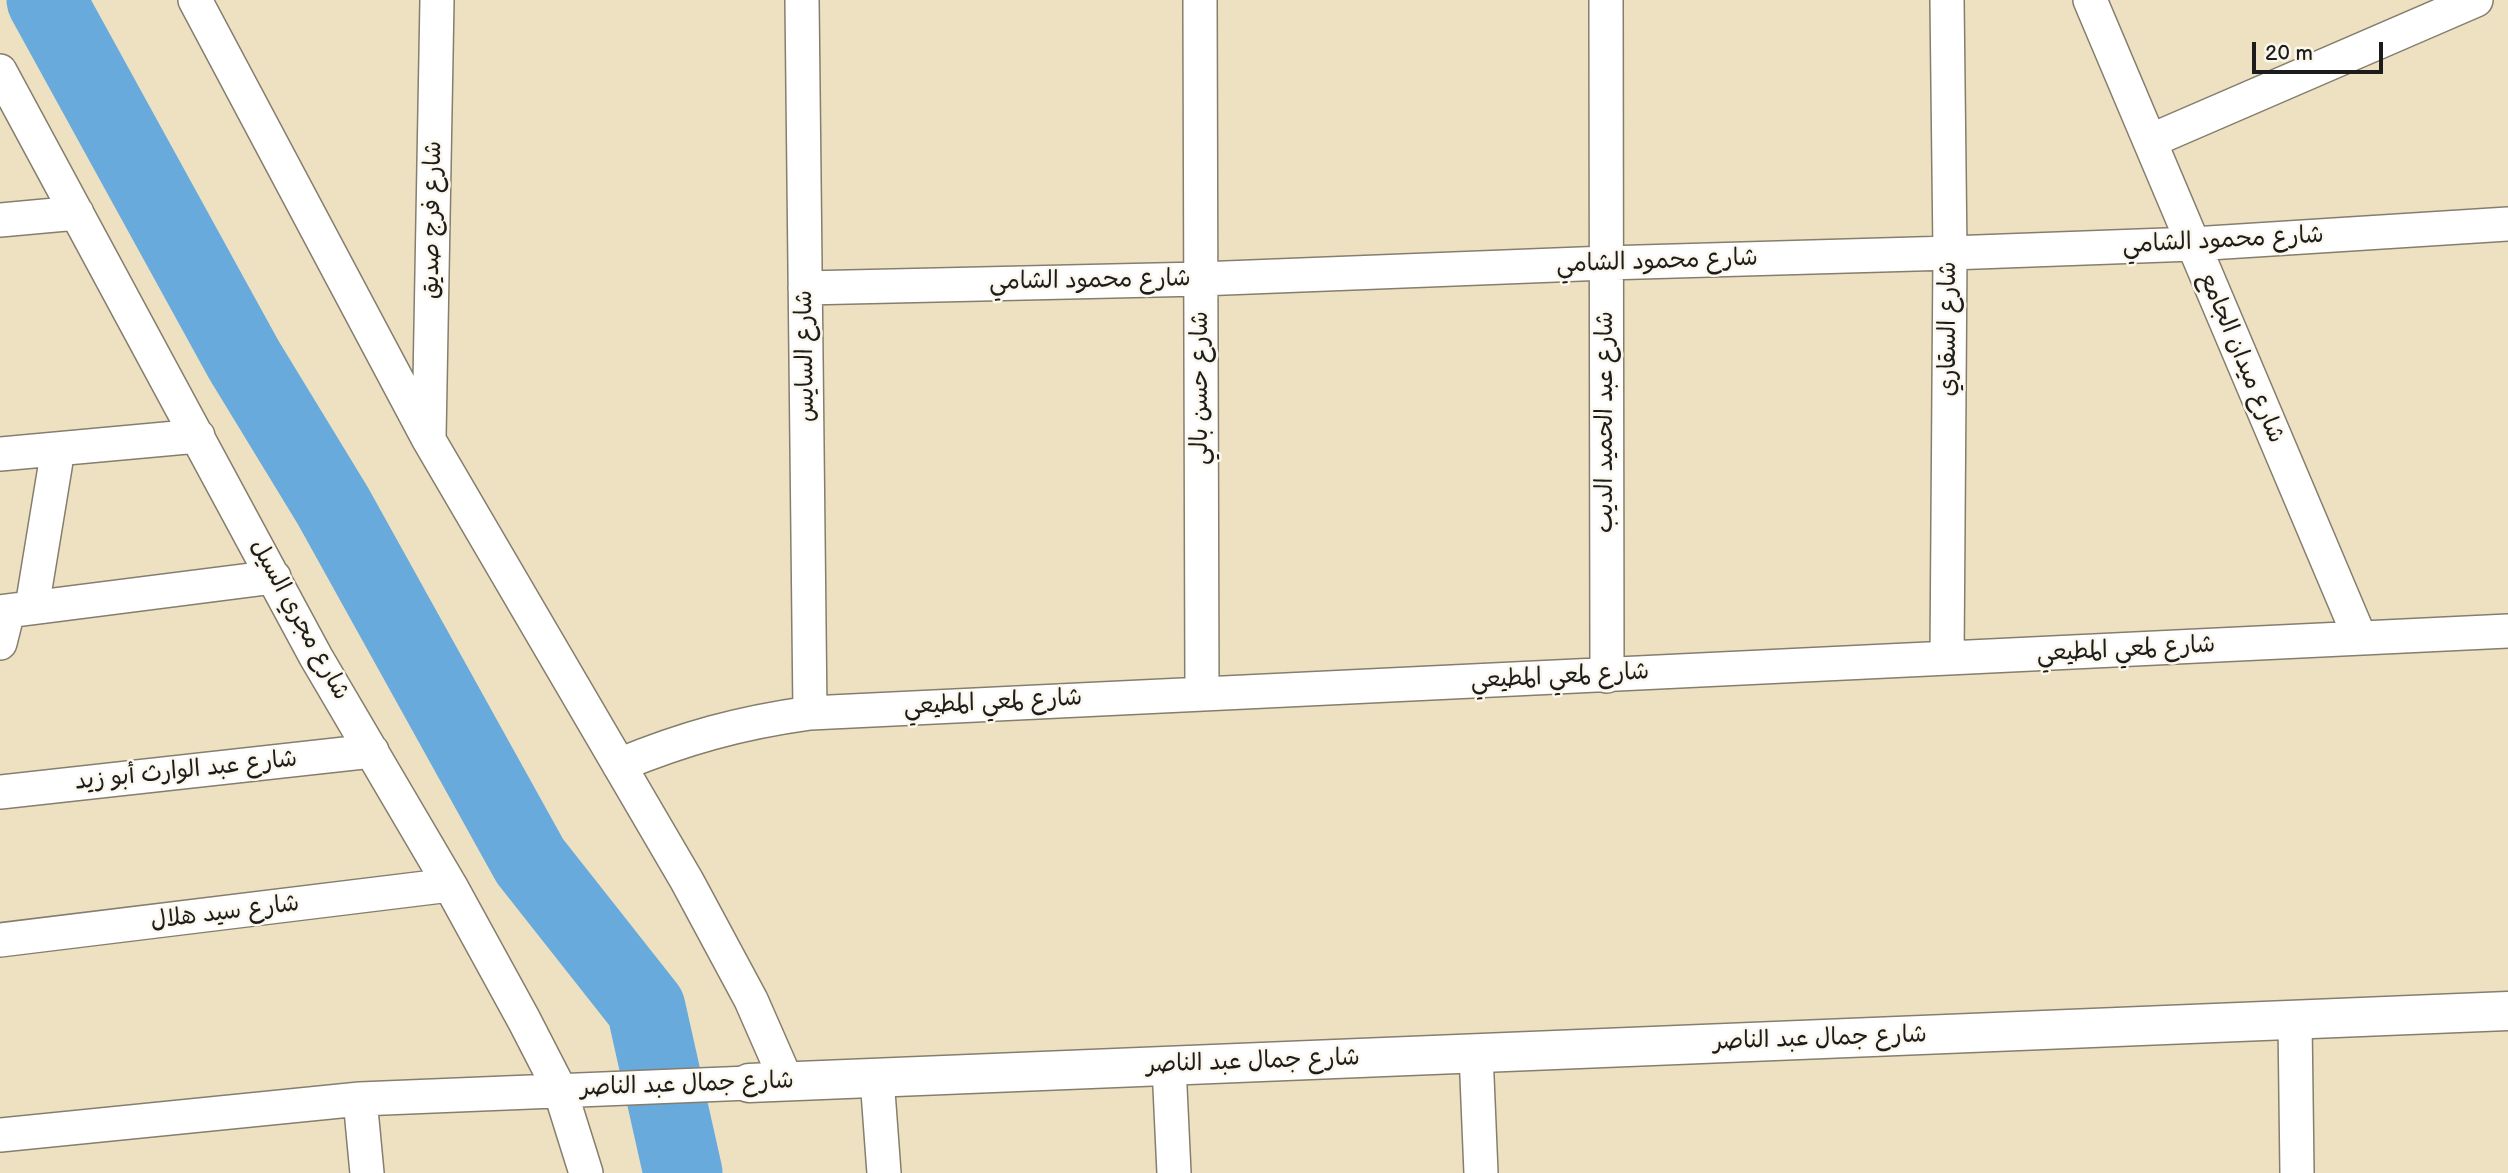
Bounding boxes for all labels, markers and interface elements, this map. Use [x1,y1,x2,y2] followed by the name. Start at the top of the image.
[2256,28,2387,72] scale bar
[2265,41,2313,66] text: 20 m
[417,141,449,299] street label: شارع فرج صديق
[2122,221,2324,261] street label: شارع محمود الشامي
[1556,244,1758,280] street label: شارع محمود الشامي
[1935,261,1963,397] street label: شارع السقاري
[989,265,1191,297] street label: شارع محمود الشامي
[2192,268,2290,448] street label: شارع ميدان الجامع
[790,290,822,422] street label: شارع السايس
[1187,311,1215,465] street label: شارع حسن بالي
[1592,311,1620,533] street label: شارع عبد الحميد الديب
[243,535,355,705] street label: شارع مجري السيل
[2036,631,2216,669] street label: شارع لمعي المطيعي
[1470,658,1650,696] street label: شارع لمعي المطيعي
[903,684,1083,722] street label: شارع لمعي المطيعي
[73,745,299,797] street label: شارع عبد الوارث أبو زيد
[149,890,301,936] street label: شارع سيد هلال
[1713,1021,1927,1057] street label: شارع جمال عبد الناصر
[1146,1044,1360,1080] street label: شارع جمال عبد الناصر
[580,1067,794,1103] street label: شارع جمال عبد الناصر

